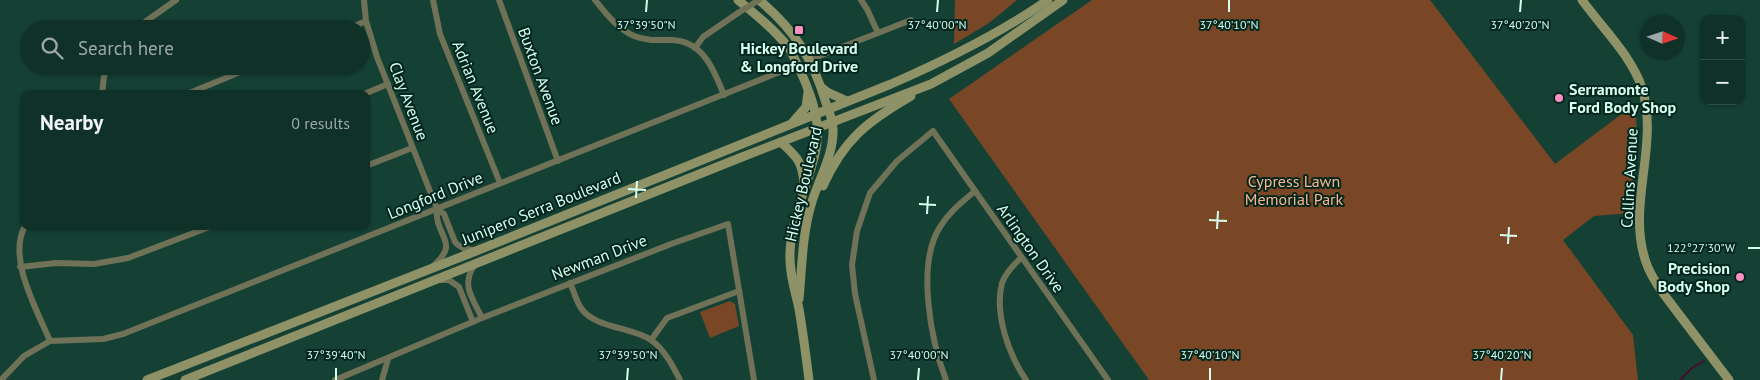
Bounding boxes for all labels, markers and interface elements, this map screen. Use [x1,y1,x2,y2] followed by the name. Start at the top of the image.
[1640,15,1685,60] north arrow
[1700,15,1745,105] map controls
[1700,15,1745,60] button: +
[616,17,676,32] text: 37°39'50"N
[907,17,967,32] text: 37°40'00"N
[1199,17,1259,32] text: 37°40'10"N
[1490,17,1550,32] text: 37°40'20"N
[20,20,370,75] search box
[514,24,568,128] street label: Buxton Avenue
[793,24,805,36] marker: Hickey Boulevard & Longford Drive
[38,34,66,62] icon: search
[78,36,174,60] text: Search here
[448,38,504,136] street label: Adrian Avenue
[740,38,858,76] place label: Hickey Boulevard & Longford Drive
[385,59,433,143] street label: Clay Avenue
[1700,60,1745,105] button: −
[1569,79,1677,117] place label: Serramonte Ford Body Shop
[1553,92,1565,104] marker: Serramonte Ford Body Shop
[40,109,103,136] text: Nearby
[291,113,350,133] text: 0 results
[780,125,826,243] street label: Hickey Boulevard
[1616,128,1642,228] street label: Collins Avenue
[384,167,486,223] street label: Longford Drive
[458,167,623,249] street label: Junipero Serra Boulevard
[1245,171,1344,209] park label: Cypress Lawn Memorial Park
[993,200,1069,296] street label: Arlington Drive
[549,230,649,284] street label: Newman Drive
[1667,240,1735,255] text: 122°27'30"W
[1658,258,1730,296] place label: Precision Body Shop
[1734,271,1746,283] marker: Precision Body Shop
[306,347,366,362] text: 37°39'40"N
[598,347,658,362] text: 37°39'50"N
[889,347,949,362] text: 37°40'00"N
[1180,347,1240,362] text: 37°40'10"N
[1472,347,1532,362] text: 37°40'20"N

